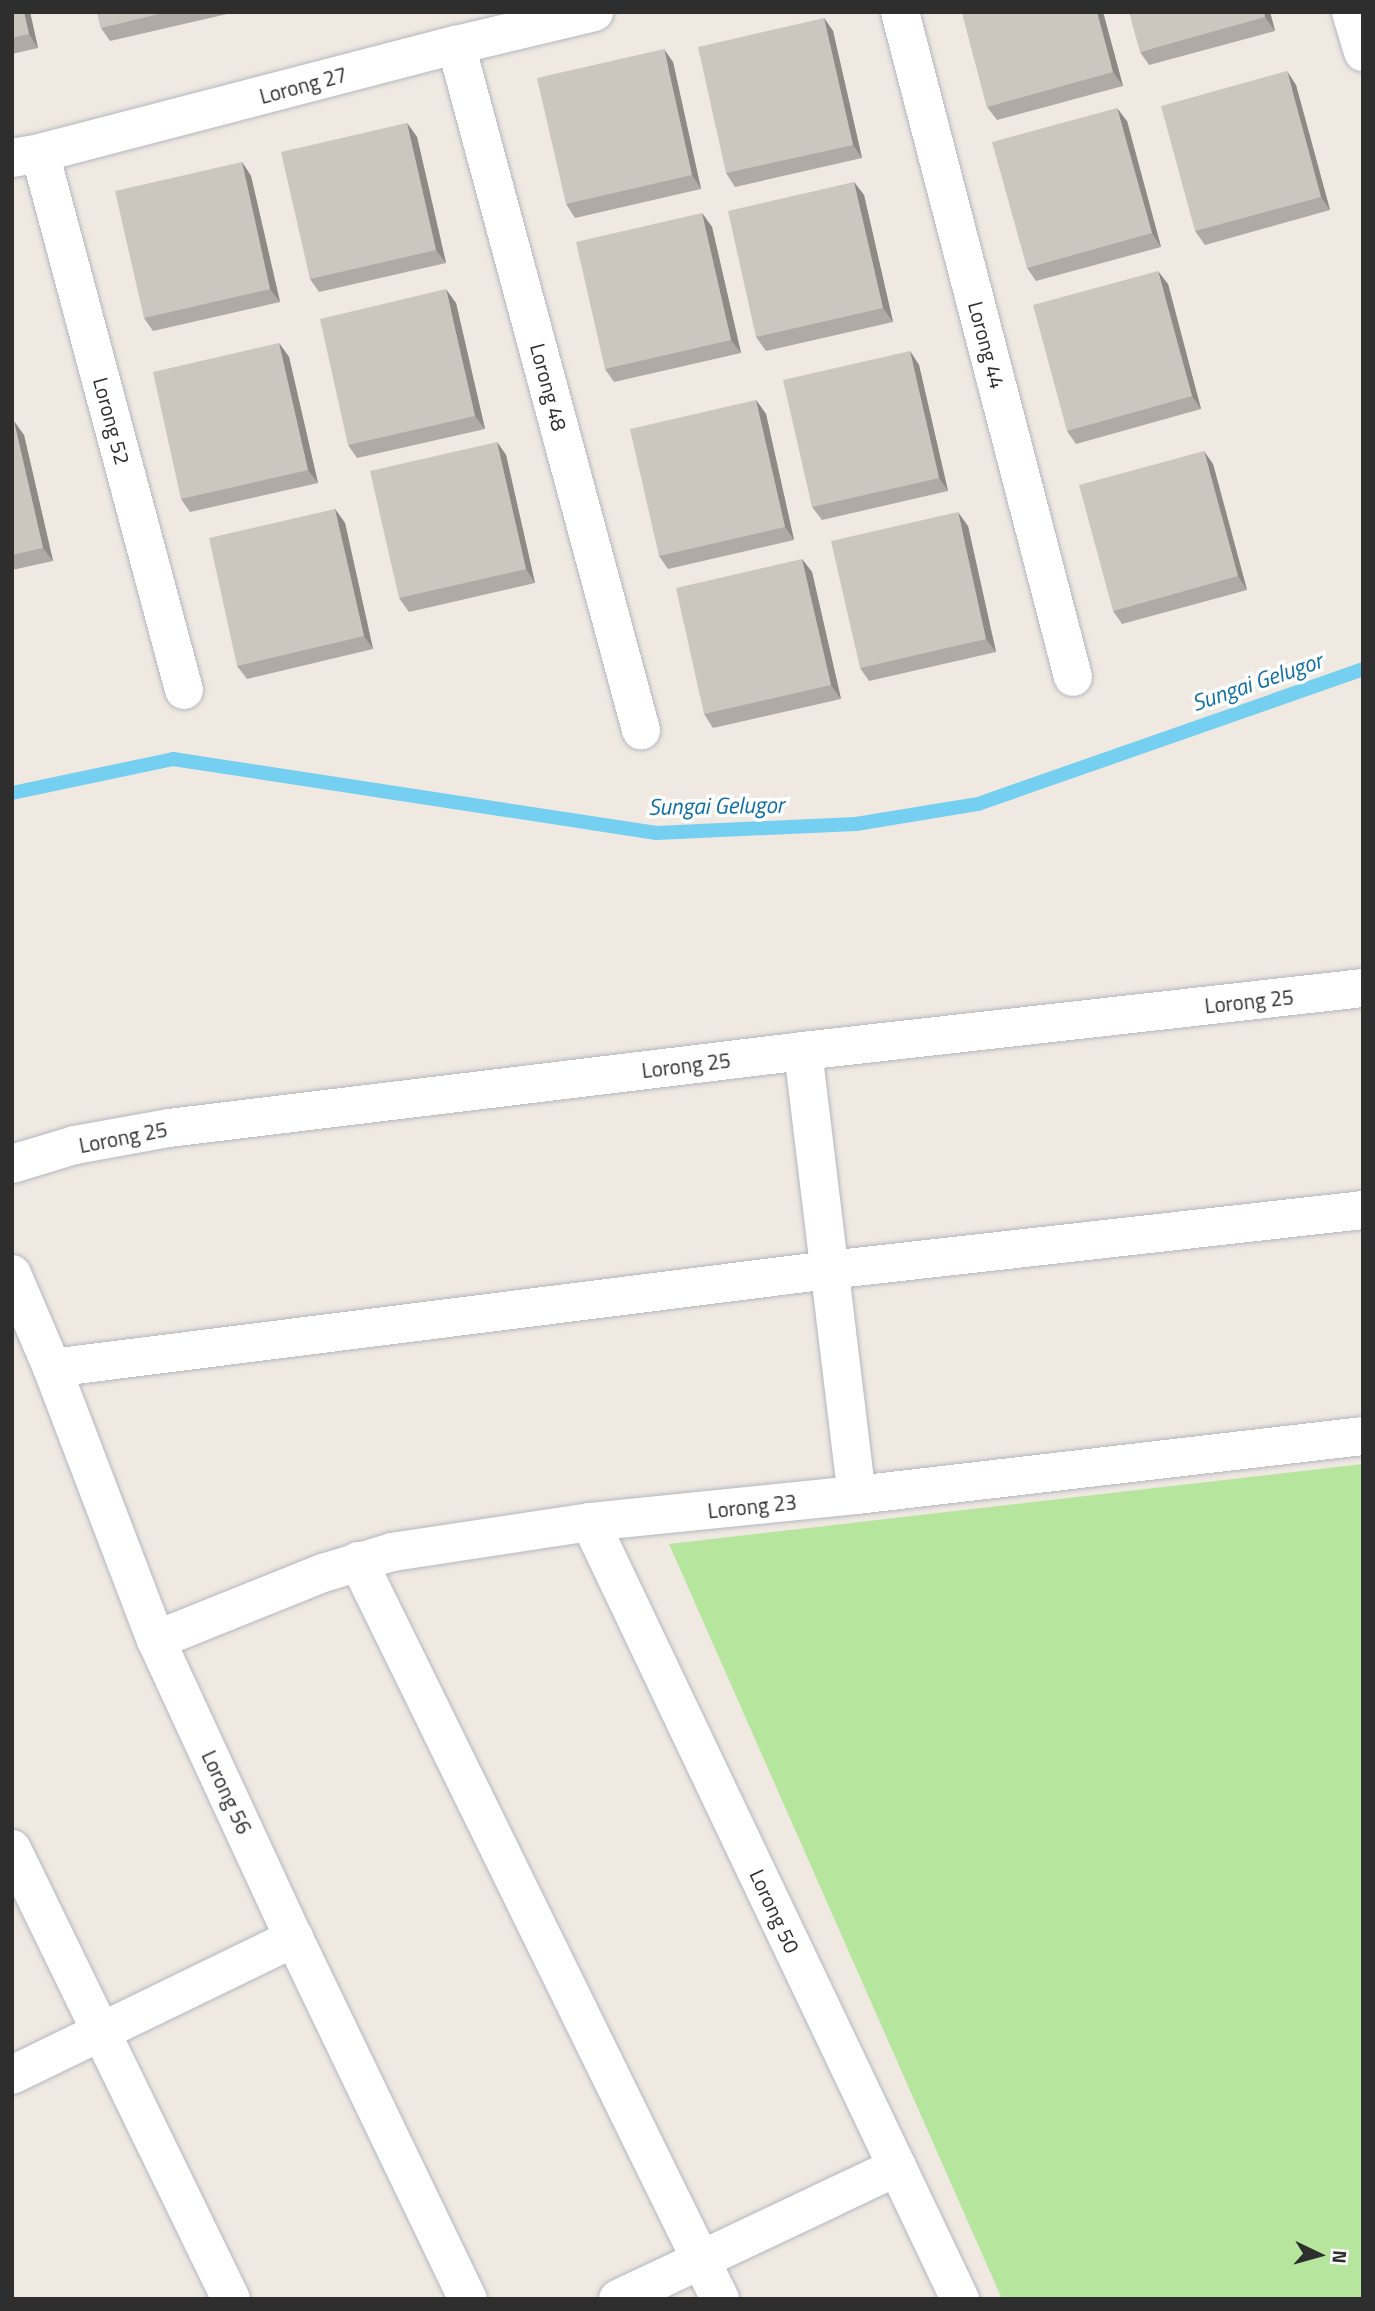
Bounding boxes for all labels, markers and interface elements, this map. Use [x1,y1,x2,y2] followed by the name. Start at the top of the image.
[257,61,349,109] street label: Lorong 27
[963,299,1011,391] street label: Lorong 44
[525,341,573,433] street label: Lorong 48
[88,375,136,467] street label: Lorong 52
[1188,647,1326,717] water label: Sungai Gelugor
[648,791,784,821] water label: Sungai Gelugor
[1203,984,1295,1018] street label: Lorong 25
[640,1047,732,1083] street label: Lorong 25
[77,1116,169,1158] street label: Lorong 25
[706,1489,798,1523] street label: Lorong 23
[197,1746,257,1838] street label: Lorong 56
[745,1865,805,1957] street label: Lorong 50
[1284,2220,1354,2290] north arrow
[1325,2249,1355,2265] text: N

